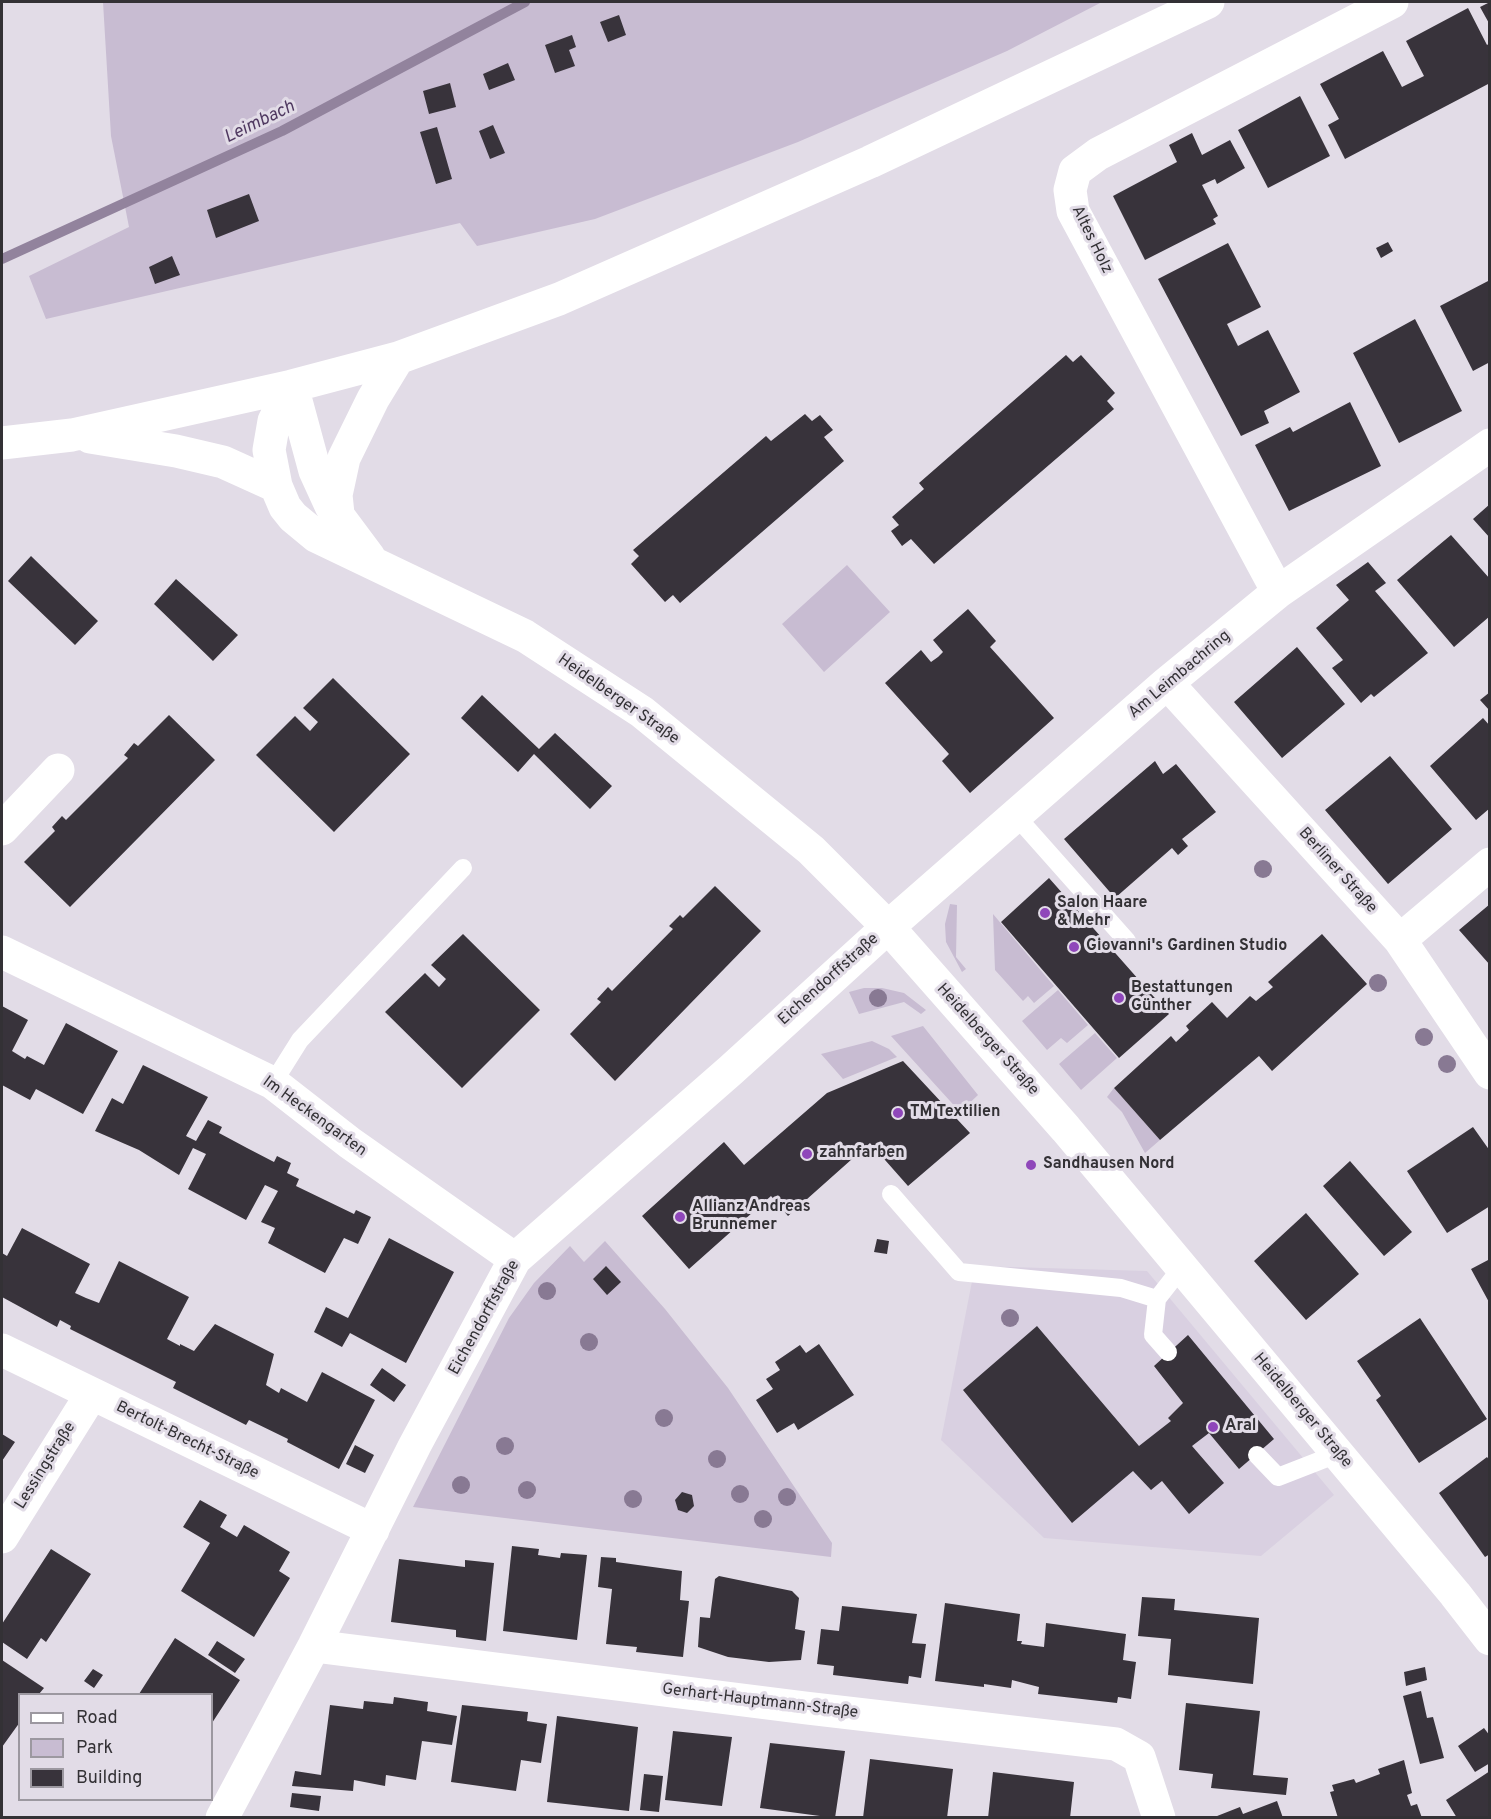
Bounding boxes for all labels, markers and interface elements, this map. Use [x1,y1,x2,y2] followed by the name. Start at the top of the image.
[221,97,299,149] water label: Leimbach
[1066,203,1116,277] street label: Altes Holz
[1125,627,1235,723] street label: Am Leimbachring
[554,651,682,749] street label: Heidelberger Straße
[1294,824,1380,918] street label: Berliner Straße
[1057,894,1147,932] place label: Salon Haare & Mehr
[1038,906,1052,920] marker: Salon Haare & Mehr
[775,930,883,1030] street label: Eichendorffstraße
[1086,937,1287,957] place label: Giovanni's Gardinen Studio
[1067,940,1081,954] marker: Giovanni's Gardinen Studio
[1131,979,1233,1017] place label: Bestattungen Günther
[932,980,1042,1100] street label: Heidelberger Straße
[1112,991,1126,1005] marker: Bestattungen Günther
[258,1073,370,1161] street label: Im Heckengarten
[910,1103,1001,1123] place label: TM Textilien
[891,1106,905,1120] marker: TM Textilien
[819,1144,905,1164] place label: zahnfarben
[800,1147,814,1161] marker: zahnfarben
[1043,1155,1175,1175] place label: Sandhausen Nord
[1024,1158,1038,1172] marker: Sandhausen Nord
[692,1198,811,1236] place label: Allianz Andreas Brunnemer
[673,1210,687,1224] marker: Allianz Andreas Brunnemer
[446,1257,524,1379] street label: Eichendorffstraße
[1248,1350,1356,1472] street label: Heidelberger Straße
[112,1398,262,1484] street label: Bertolt-Brecht-Straße
[1225,1417,1257,1437] place label: Aral
[12,1419,80,1513] street label: Lessingstraße
[1206,1420,1220,1434] marker: Aral
[661,1680,859,1724] street label: Gerhart-Hauptmann-Straße
[18,1693,213,1801] legend
[76,1707,118,1730] text: Road
[76,1737,113,1760] text: Park
[76,1767,142,1790] text: Building

